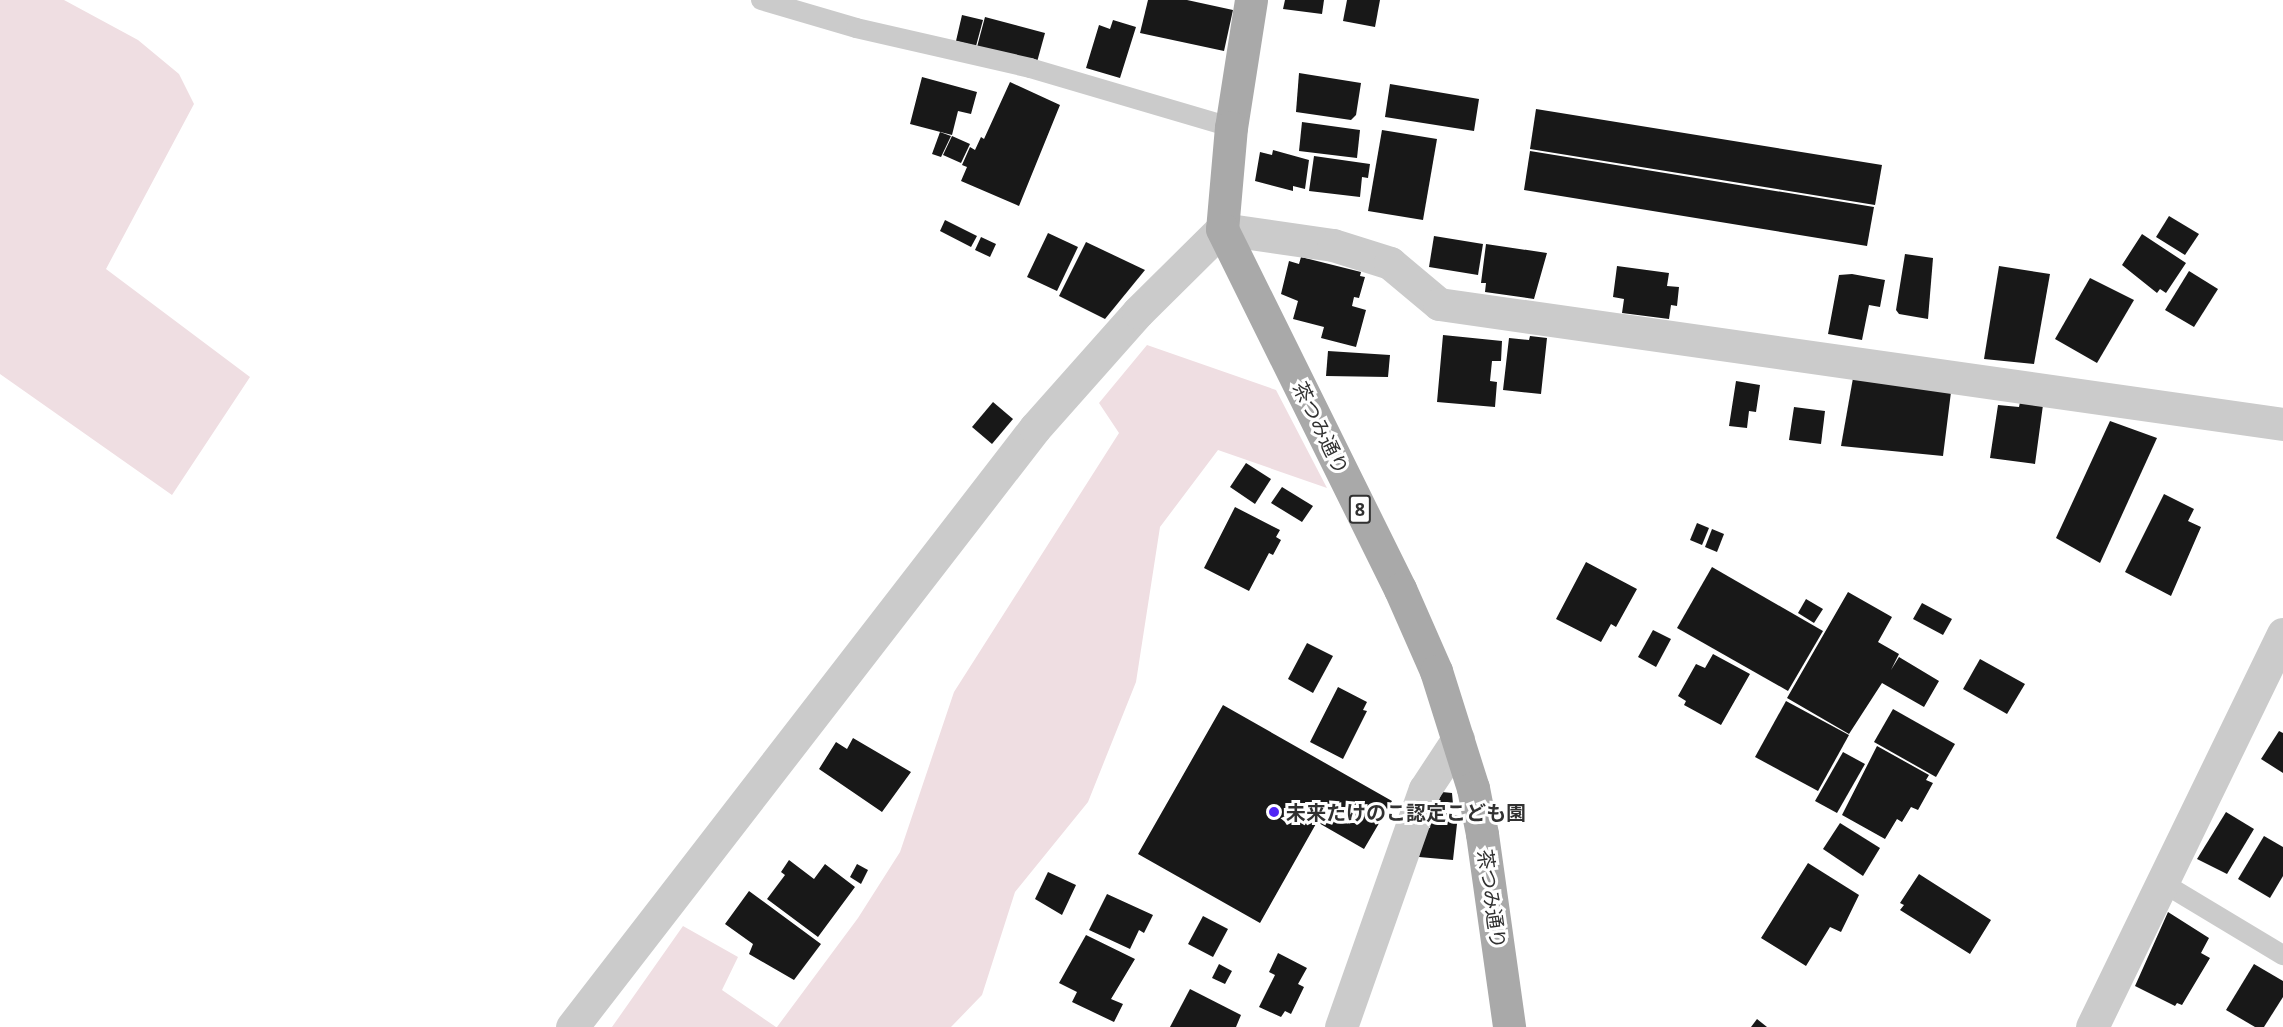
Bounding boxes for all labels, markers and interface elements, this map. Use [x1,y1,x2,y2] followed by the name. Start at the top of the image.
[1288,378,1354,478] street label: 茶つみ通り
[1348,494,1372,524] road number: 8
[1286,800,1526,824] place label: 未来たけのこ認定こども園
[1267,805,1281,819] marker: 未来たけのこ認定こども園
[1473,848,1511,950] street label: 茶つみ通り

